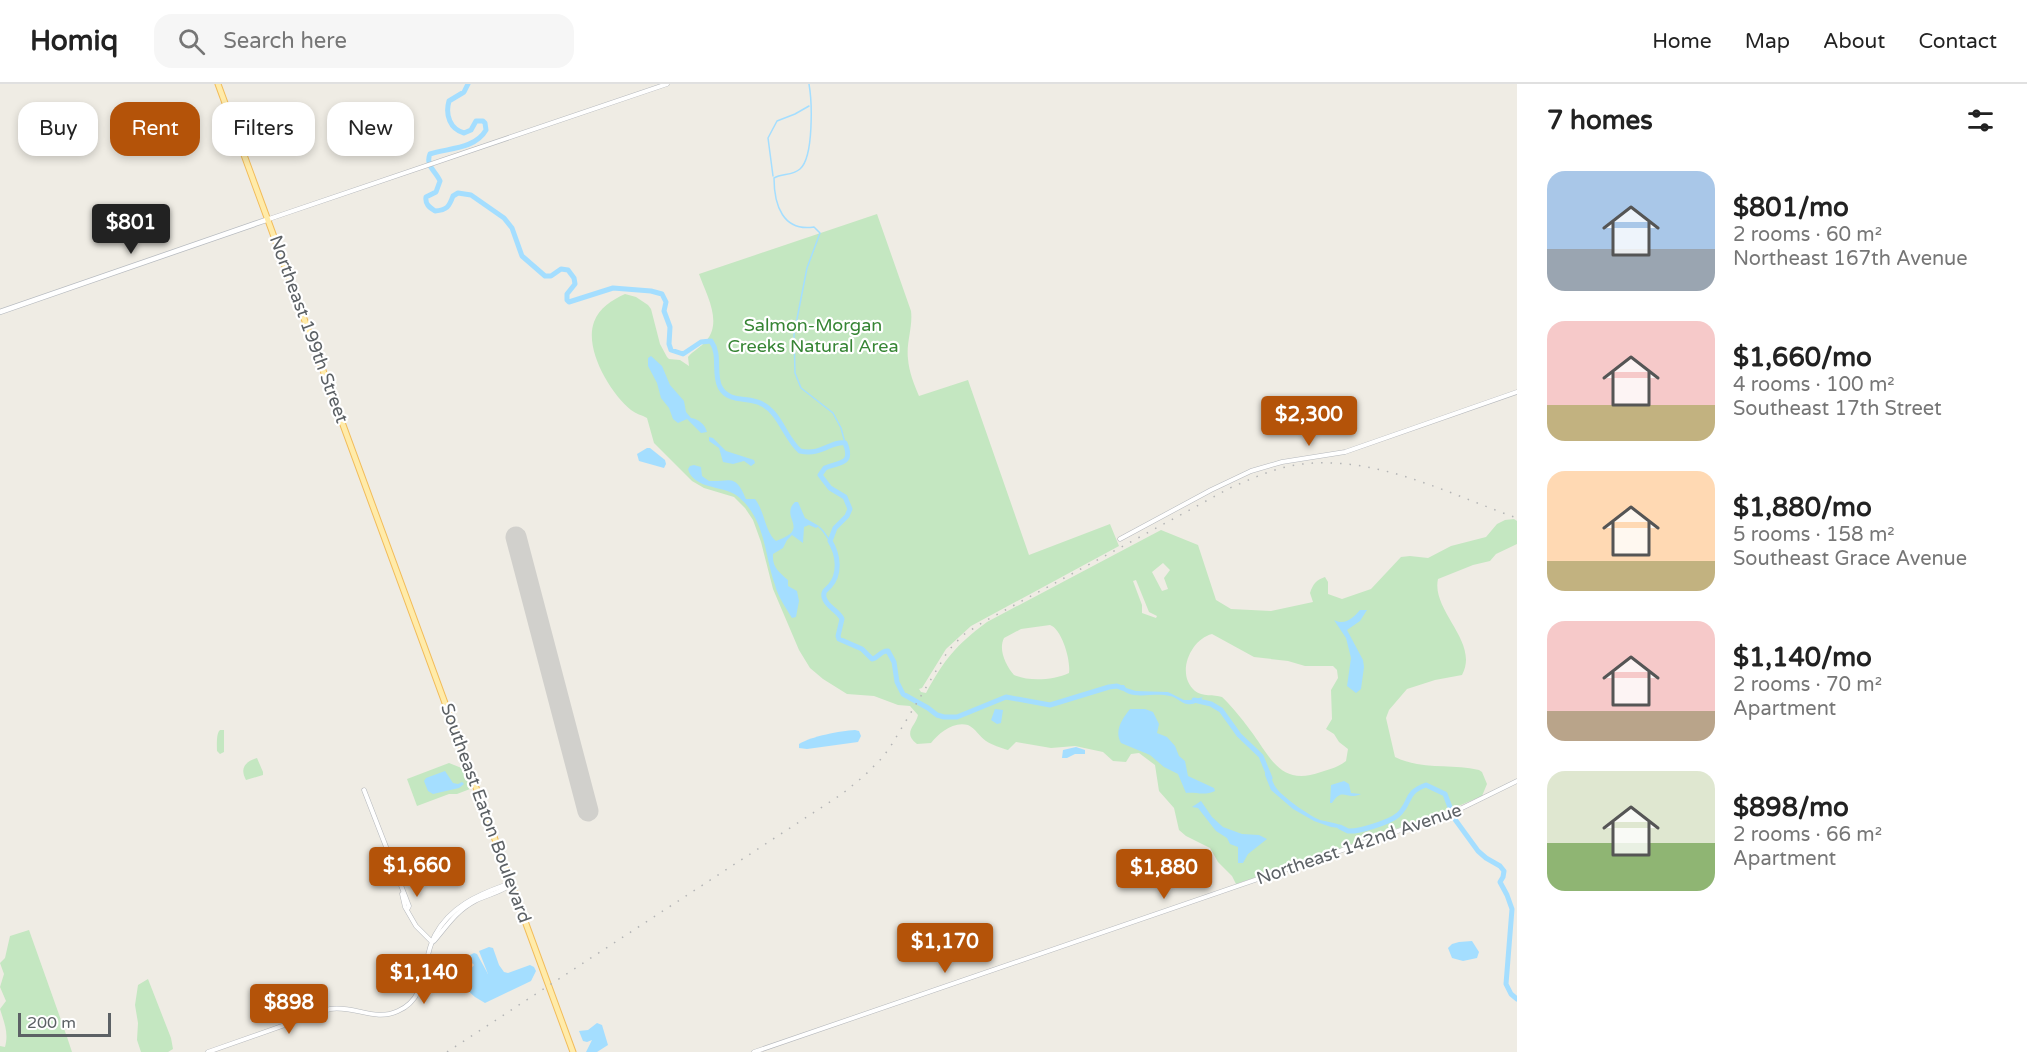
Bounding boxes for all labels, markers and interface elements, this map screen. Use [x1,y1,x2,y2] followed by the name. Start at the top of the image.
[154,14,574,68] search box
[30,24,118,58] text: Homiq
[175,25,208,58] icon: search
[223,28,347,54] text: Search here
[1652,29,1712,54] text: Home
[1745,29,1790,54] text: Map
[1823,29,1885,54] text: About
[1918,29,1997,54] text: Contact
[18,102,98,156] chip: Buy
[110,102,200,156] chip: Rent
[212,102,315,156] chip: Filters
[327,102,414,156] chip: New
[1964,104,1997,137] icon: filters
[1547,105,1653,136] text: 7 homes
[1733,192,1849,223] text: $801/mo
[1595,195,1667,267] icon: home
[95,204,167,255] pin: $801
[106,211,156,235] text: $801
[1733,223,1882,247] text: 2 rooms · 60 m²
[265,232,353,426] street label: Northeast 199th Street
[1733,247,1968,271] text: Northeast 167th Avenue
[727,314,899,357] park label: Salmon-Morgan Creeks Natural Area
[1733,342,1872,373] text: $1,660/mo
[1595,345,1667,417] icon: home
[1733,373,1895,397] text: 4 rooms · 100 m²
[1260,396,1358,447] pin: $2,300
[1733,397,1942,421] text: Southeast 17th Street
[1275,403,1343,427] text: $2,300
[1733,492,1872,523] text: $1,880/mo
[1595,495,1667,567] icon: home
[1733,523,1895,547] text: 5 rooms · 158 m²
[1733,547,1967,571] text: Southeast Grace Avenue
[1733,642,1872,673] text: $1,140/mo
[1595,645,1667,717] icon: home
[1733,673,1882,697] text: 2 rooms · 70 m²
[1733,697,1836,721] text: Apartment
[436,700,536,926] street label: Southeast Eaton Boulevard
[1733,792,1849,823] text: $898/mo
[1595,795,1667,867] icon: home
[1253,798,1465,890] street label: Northeast 142nd Avenue
[1733,823,1882,847] text: 2 rooms · 66 m²
[368,847,466,898] pin: $1,660
[1733,847,1836,871] text: Apartment
[1115,849,1213,900] pin: $1,880
[383,854,451,878] text: $1,660
[1130,856,1198,880] text: $1,880
[896,923,994,974] pin: $1,170
[911,930,979,954] text: $1,170
[375,954,473,1005] pin: $1,140
[390,961,458,985] text: $1,140
[253,984,325,1035] pin: $898
[264,991,314,1015] text: $898
[18,1010,111,1038] scale bar
[27,1013,76,1033] text: 200 m

